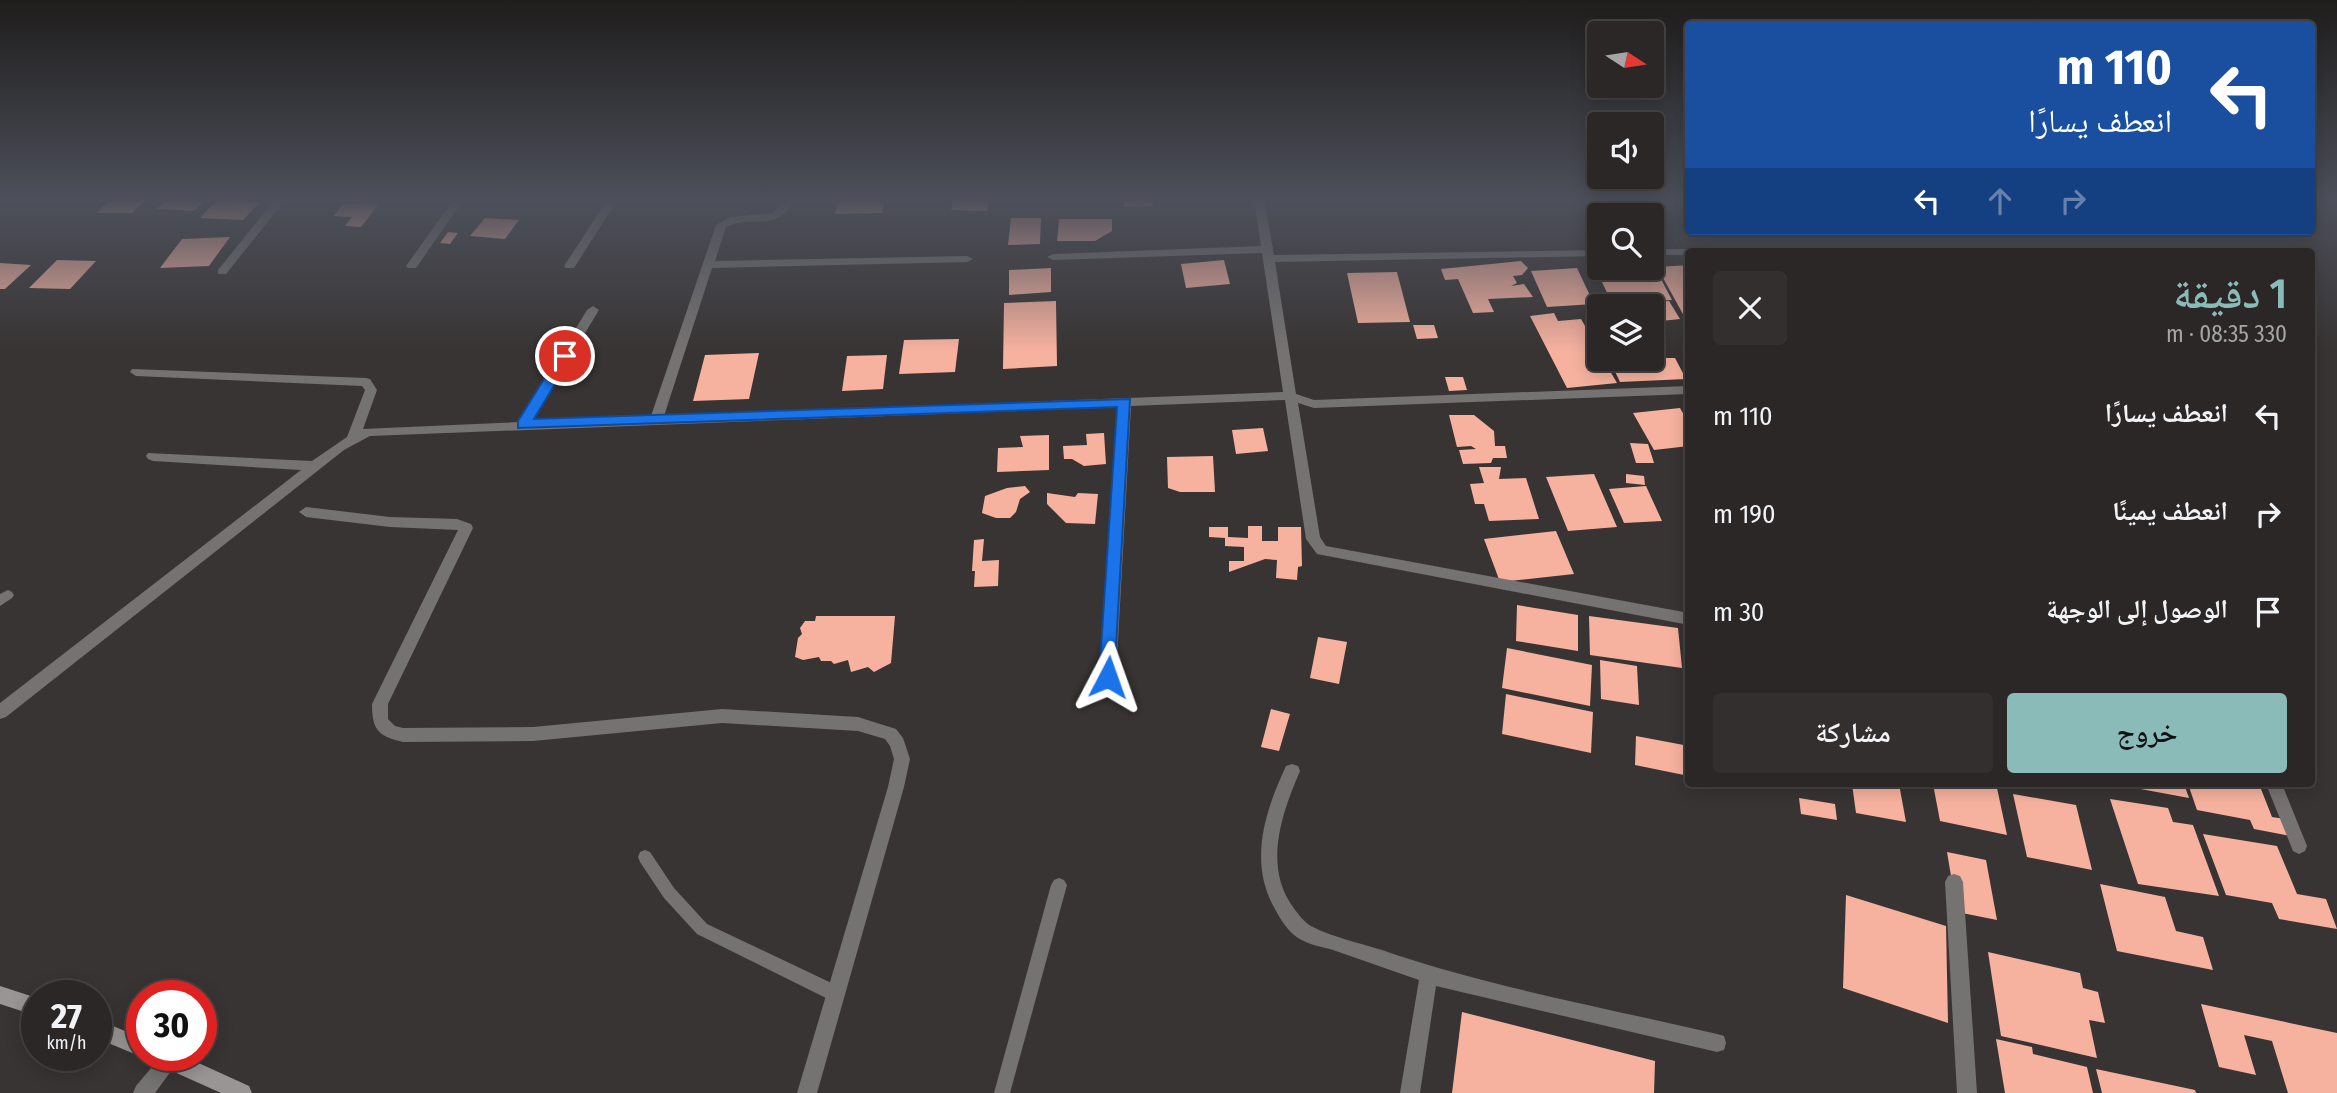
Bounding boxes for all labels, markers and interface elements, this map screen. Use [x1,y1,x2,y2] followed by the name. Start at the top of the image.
[1587,21,1664,98] north arrow
[1587,21,1664,371] map controls
[2057,38,2172,97] text: 110 m
[2196,49,2287,140] icon: left
[2028,102,2172,140] text: انعطف يسارًا
[1587,112,1664,189] button: sound
[1908,182,1946,220] icon: left
[1981,182,2019,220] icon: ahead
[2054,182,2092,220] icon: right
[1587,203,1664,280] button: search
[2173,269,2287,319] text: 1 دقيقة
[1713,271,1787,345] button: close
[1587,294,1664,371] button: layers
[2166,320,2287,348] text: 330 m · 08:35
[535,326,595,386] pin
[546,337,584,375] icon: arrive
[2249,397,2287,435] icon: left
[2105,398,2228,429] text: انعطف يسارًا
[1713,401,1773,432] text: 110 m
[2249,495,2287,533] icon: right
[2112,496,2228,527] text: انعطف يمينًا
[1713,499,1775,530] text: 190 m
[2249,593,2287,631] icon: arrive
[2046,594,2228,625] text: الوصول إلى الوجهة
[1713,597,1764,628] text: 30 m
[1071,640,1145,714] position arrow
[1713,693,1993,773] button: مشاركة
[2007,693,2287,773] button: خروج
[126,980,217,1071] speed limit sign: 30
[51,995,82,1037] text: 27
[46,1032,87,1054] text: km/h

